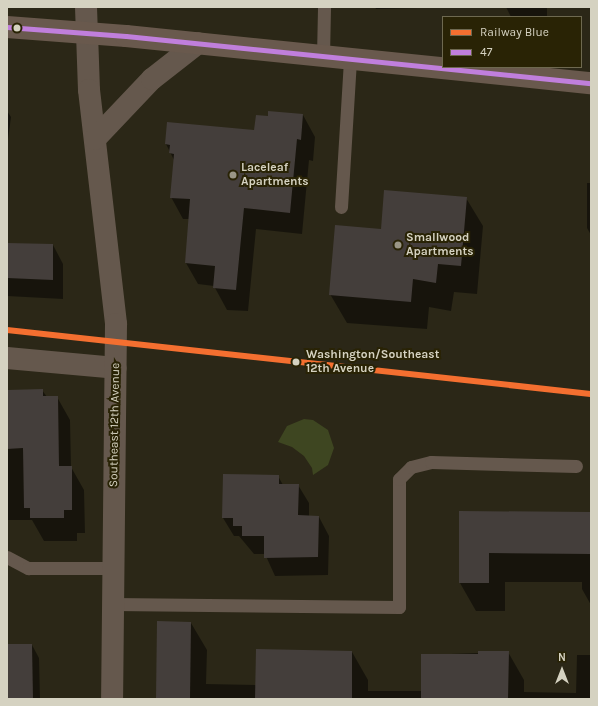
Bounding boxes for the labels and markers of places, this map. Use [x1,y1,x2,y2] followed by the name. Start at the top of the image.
[12,23,22,33] unlabelled marker
[241,161,309,189] place label: Laceleaf Apartments
[228,170,238,180] marker: Laceleaf Apartments
[406,231,474,259] place label: Smallwood Apartments
[393,240,403,250] marker: Smallwood Apartments
[306,348,439,376] place label: Washington/Southeast 12th Avenue
[289,355,303,369] marker: Washington/Southeast 12th Avenue

